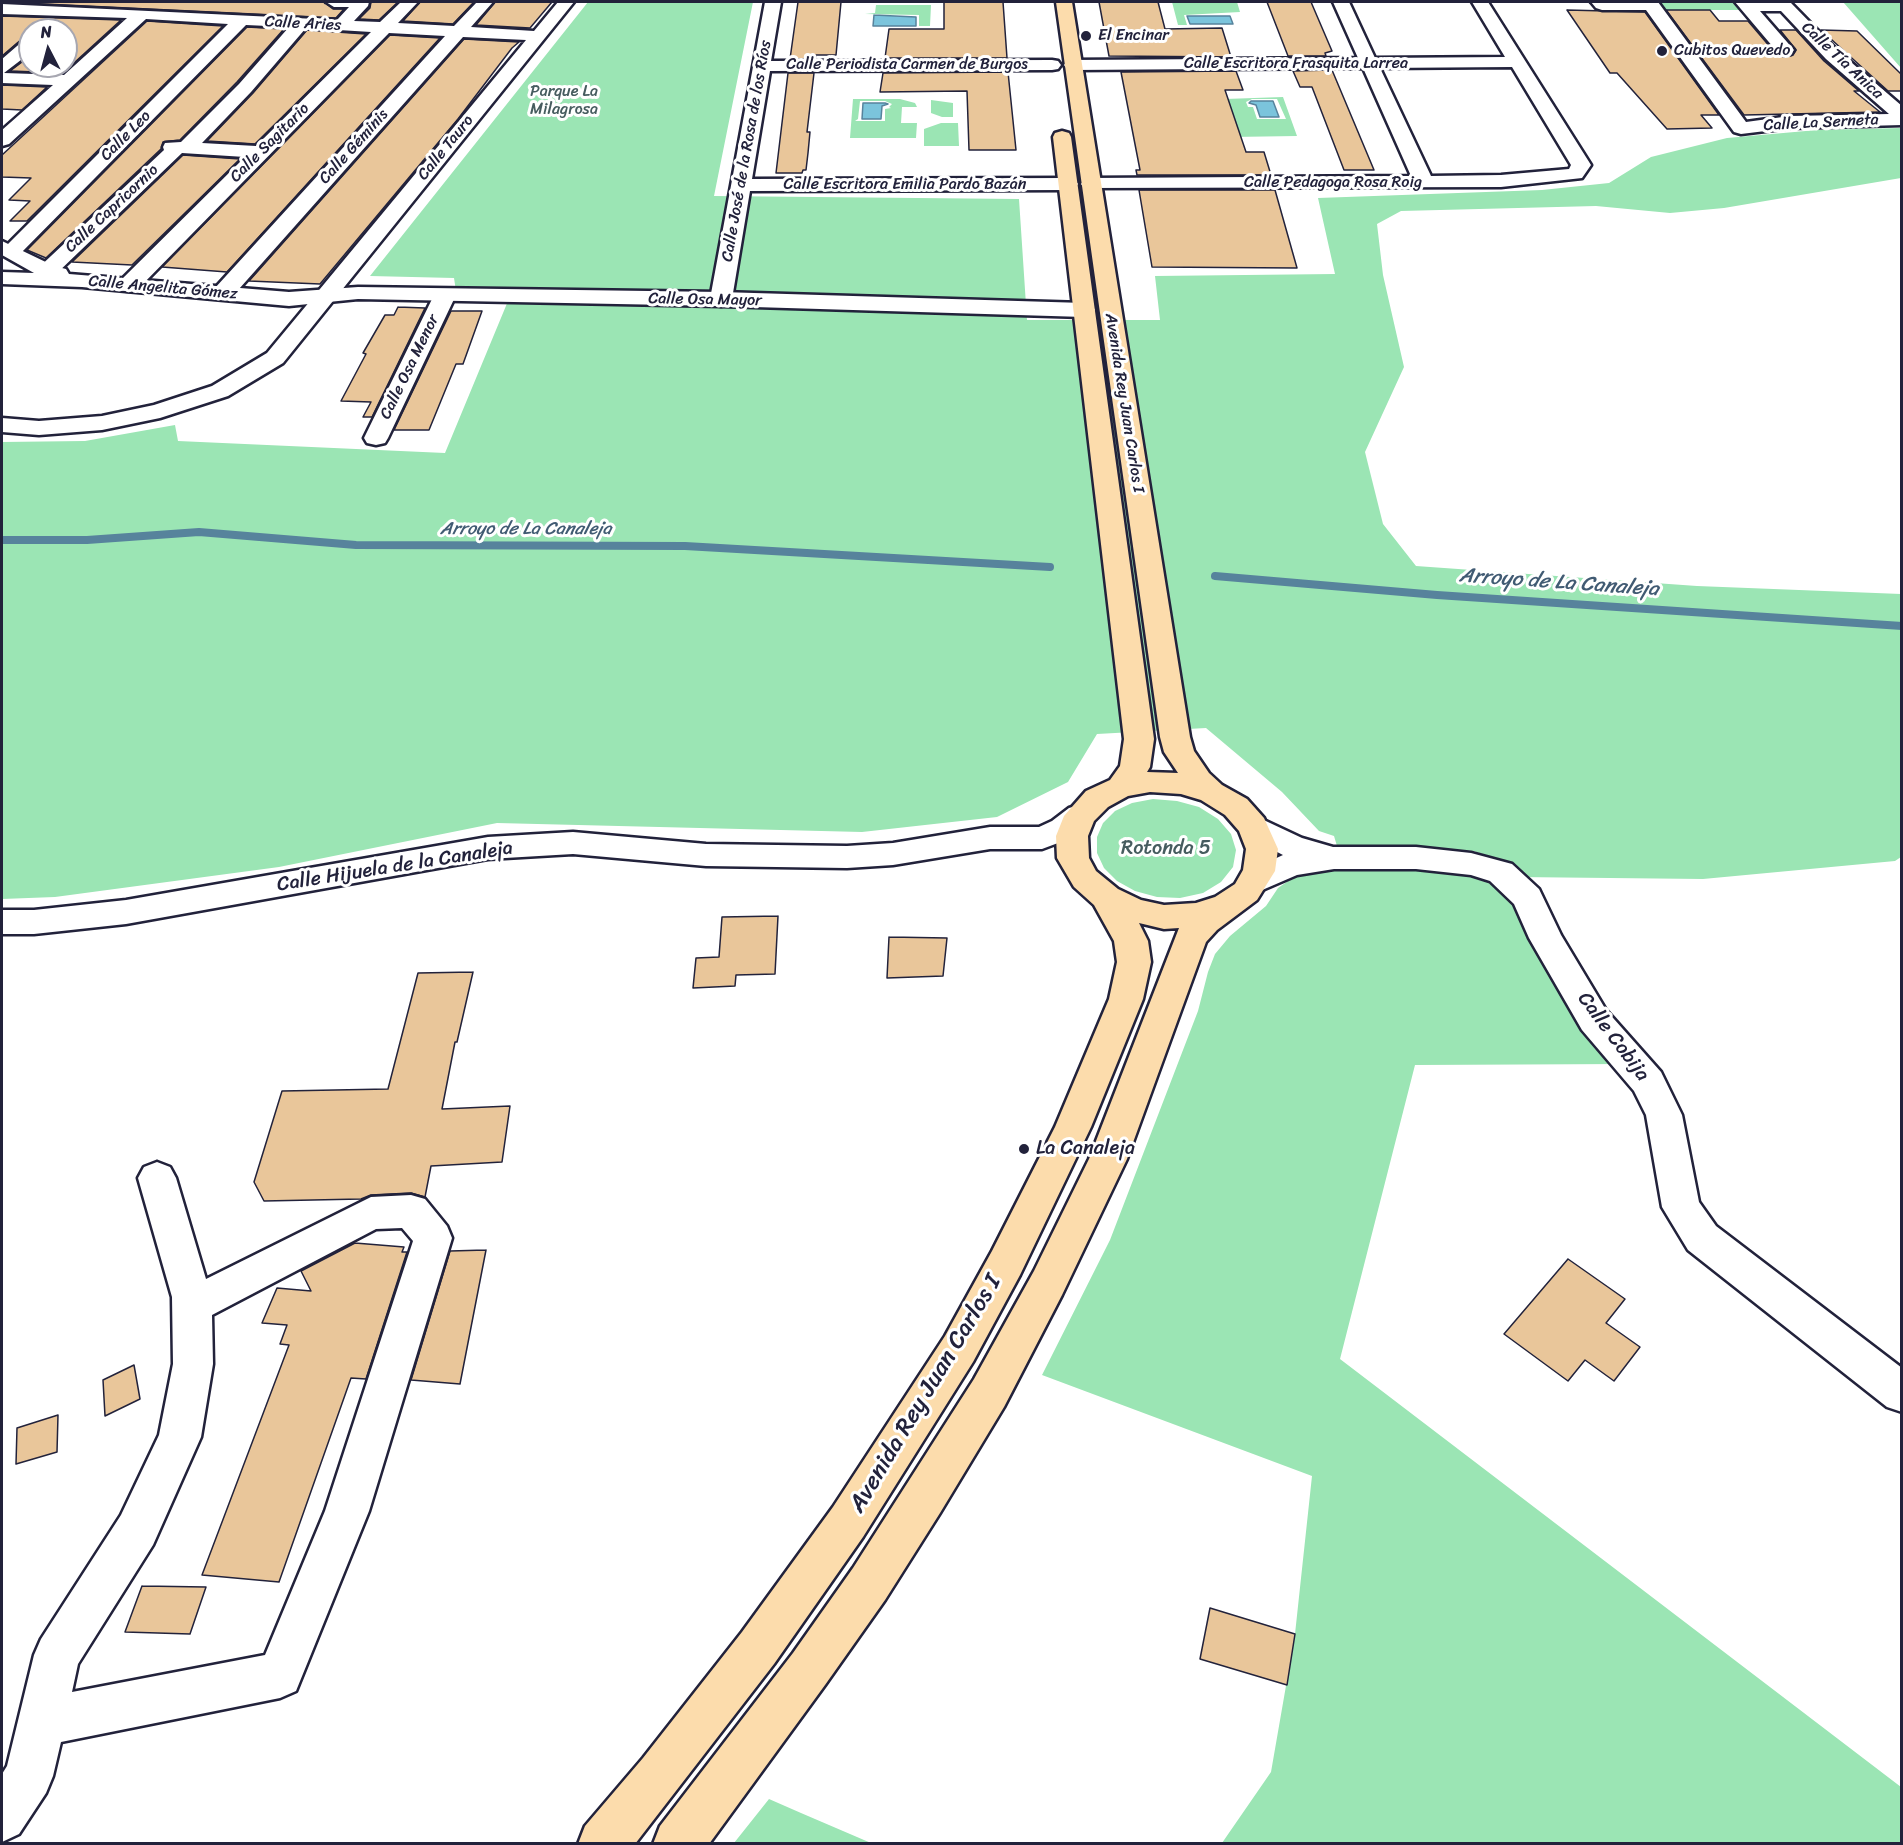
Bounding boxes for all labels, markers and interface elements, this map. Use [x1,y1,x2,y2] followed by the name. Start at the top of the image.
[264,12,342,36] street label: Calle Aries
[39,17,53,47] text: N
[18,18,78,78] north arrow
[1797,18,1887,104] street label: Calle Tía Anica
[1098,26,1169,46] place label: El Encinar
[1079,29,1093,43] marker: El Encinar
[718,39,776,263] street label: Calle José de la Rosa de los Ríos
[1674,41,1790,61] place label: Cubitos Quevedo
[1655,44,1669,58] marker: Cubitos Quevedo
[1184,54,1408,74] street label: Calle Escritora Frasquita Larrea
[786,55,1028,75] street label: Calle Periodista Carmen de Burgos
[530,82,598,120] park label: Parque La Milagrosa
[226,99,314,187] street label: Calle Sagitario
[315,106,393,188] street label: Calle Géminis
[97,107,155,165] street label: Calle Leo
[1763,110,1879,136] street label: Calle La Serneta
[414,112,478,184] street label: Calle Tauro
[61,161,163,257] street label: Calle Capricornio
[1244,173,1422,193] street label: Calle Pedagoga Rosa Roig
[784,175,1026,195] street label: Calle Escritora Emilia Pardo Bazán
[88,272,238,304] street label: Calle Angelita Gómez
[648,289,762,311] street label: Calle Osa Mayor
[376,312,444,422] street label: Calle Osa Menor
[1100,312,1148,494] street label: Avenida Rey Juan Carlos I
[440,518,612,540] water label: Arroyo de La Canaleja
[1458,563,1660,603] water label: Arroyo de La Canaleja
[275,837,515,897] street label: Calle Hijuela de la Canaleja
[1121,837,1211,861] park label: Rotonda 5
[1572,988,1654,1086] street label: Calle Cobija
[1036,1137,1135,1161] place label: La Canaleja
[1017,1142,1031,1156] marker: La Canaleja
[844,1270,1008,1518] street label: Avenida Rey Juan Carlos I

